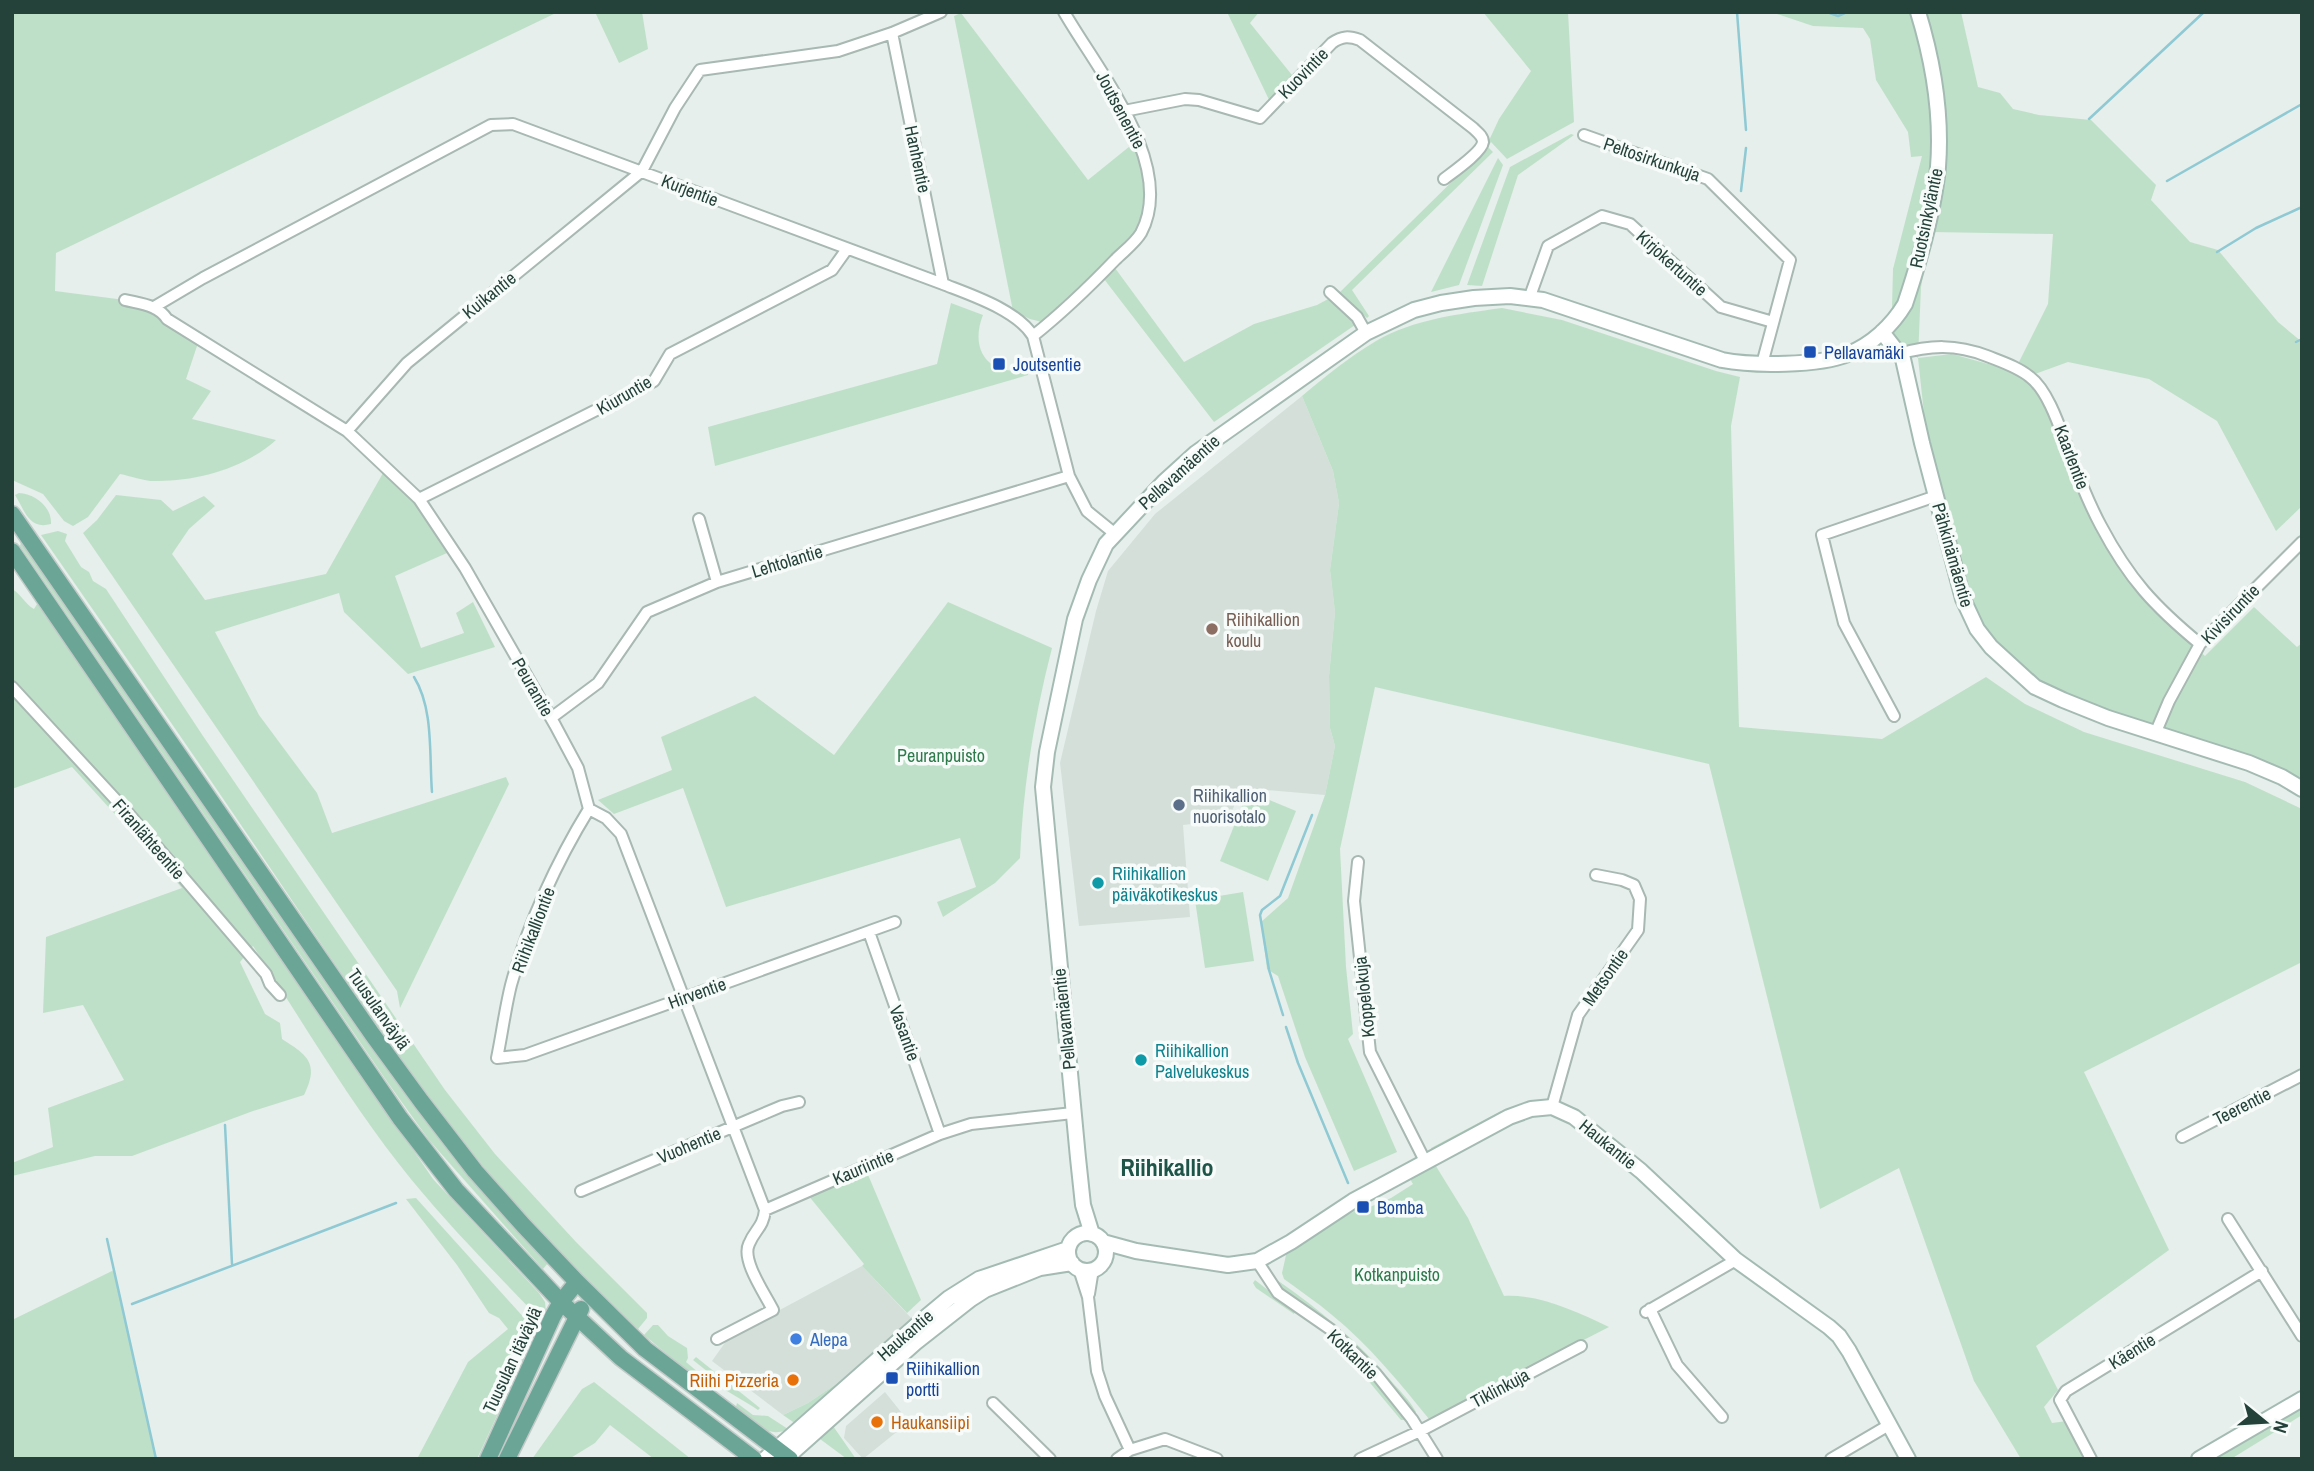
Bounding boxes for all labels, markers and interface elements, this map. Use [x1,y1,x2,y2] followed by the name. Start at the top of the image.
[1272,42,1334,104] street label: Kuovintie
[1090,67,1152,153] street label: Joutsenentie
[899,123,937,195] street label: Hanhentie
[1600,131,1704,187] street label: Peltosirkunkuja
[1903,166,1949,270] street label: Ruotsinkyläntie
[658,168,722,212] street label: Kurjentie
[1631,224,1713,302] street label: Kirjokertuntie
[457,266,521,324] street label: Kuikantie
[1824,340,1904,365] place label: Pellavamäki
[1802,344,1818,360] marker: Pellavamäki
[1013,352,1081,377] place label: Joutsentie
[991,356,1007,372] marker: Joutsentie
[592,369,656,421] street label: Kiuruntie
[2048,421,2096,493] street label: Kaarlentie
[1133,429,1225,515] street label: Pellavamäentie
[1926,500,1980,610] street label: Pähkinämäentie
[748,538,826,584] street label: Lehtolantie
[2195,578,2265,650] street label: Kivisiruntie
[1226,607,1300,653] place label: Riihikallion koulu
[1204,621,1220,637] marker: Riihikallion koulu
[506,653,560,721] street label: Peurantie
[897,743,985,768] park label: Peuranpuisto
[1193,783,1267,829] place label: Riihikallion nuorisotalo
[107,793,191,885] street label: Firanlähteentie
[1171,797,1187,813] marker: Riihikallion nuorisotalo
[1112,861,1218,907] place label: Riihikallion päiväkotikeskus
[1090,875,1106,891] marker: Riihikallion päiväkotikeskus
[505,883,561,977] street label: Riihikalliontie
[1576,943,1634,1011] street label: Metsontie
[1347,955,1381,1039] street label: Koppelokuja
[342,963,416,1055] street label: Tuusulanväylä
[1046,967,1082,1071] street label: Pellavamäentie
[665,971,729,1015] street label: Hirventie
[883,1002,927,1064] street label: Vasantie
[1155,1038,1249,1084] place label: Riihikallion Palvelukeskus
[1133,1052,1149,1068] marker: Riihikallion Palvelukeskus
[2209,1081,2275,1131] street label: Teerentie
[1574,1113,1642,1175] street label: Haukantie
[653,1120,725,1170] street label: Vuohentie
[829,1143,897,1191] street label: Kauriintie
[1121,1151,1213,1183] district label: Riihikallio
[1377,1195,1424,1220] place label: Bomba
[1355,1199,1371,1215] marker: Bomba
[1354,1262,1440,1287] park label: Kotkanpuisto
[476,1303,548,1417] street label: Tuusulan itäväylä
[871,1303,939,1367] street label: Haukantie
[1322,1323,1384,1385] street label: Kotkantie
[809,1327,848,1352] place label: Alepa
[2104,1327,2160,1375] street label: Käentie
[788,1331,804,1347] marker: Alepa
[906,1356,980,1402] place label: Riihikallion portti
[1466,1362,1534,1414] street label: Tiklinkuja
[690,1368,779,1393] place label: Riihi Pizzeria
[884,1370,900,1386] marker: Riihikallion portti
[785,1372,801,1388] marker: Riihi Pizzeria
[2230,1387,2300,1457] north arrow
[891,1410,970,1435] place label: Haukansiipi
[869,1414,885,1430] marker: Haukansiipi
[2267,1418,2295,1437] text: N

